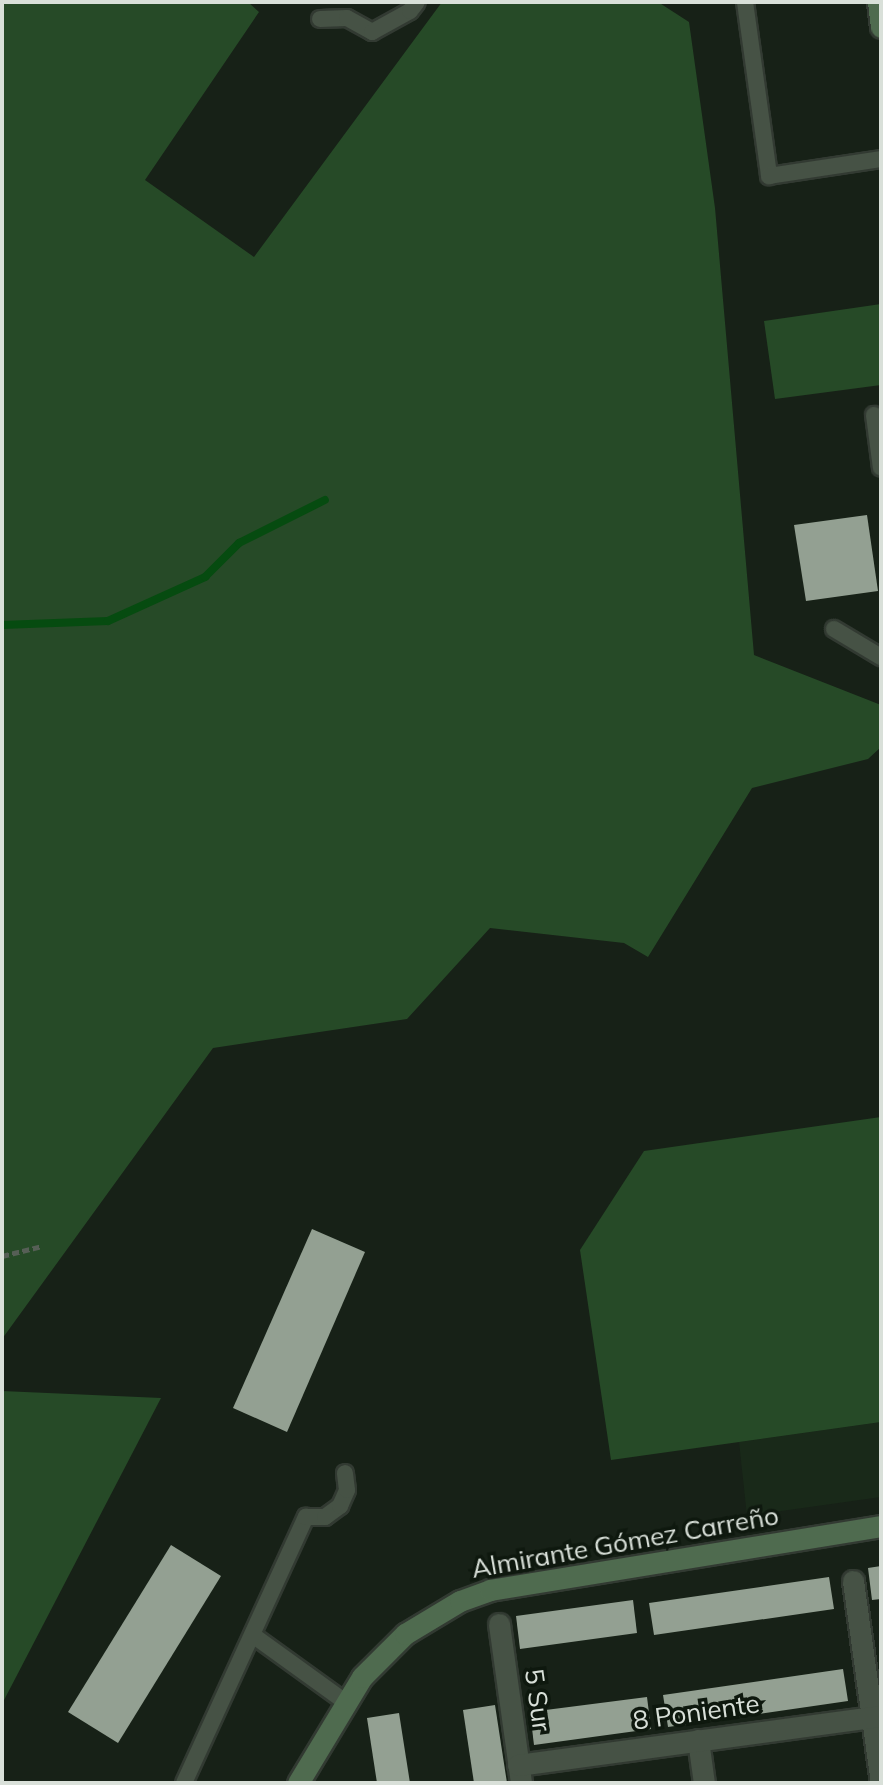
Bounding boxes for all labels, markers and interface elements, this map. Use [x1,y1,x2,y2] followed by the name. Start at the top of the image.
[469,1500,781,1584] street label: Almirante Gómez Carreño
[518,1667,558,1733] street label: 5 Sur
[631,1688,761,1736] street label: 8 Poniente

